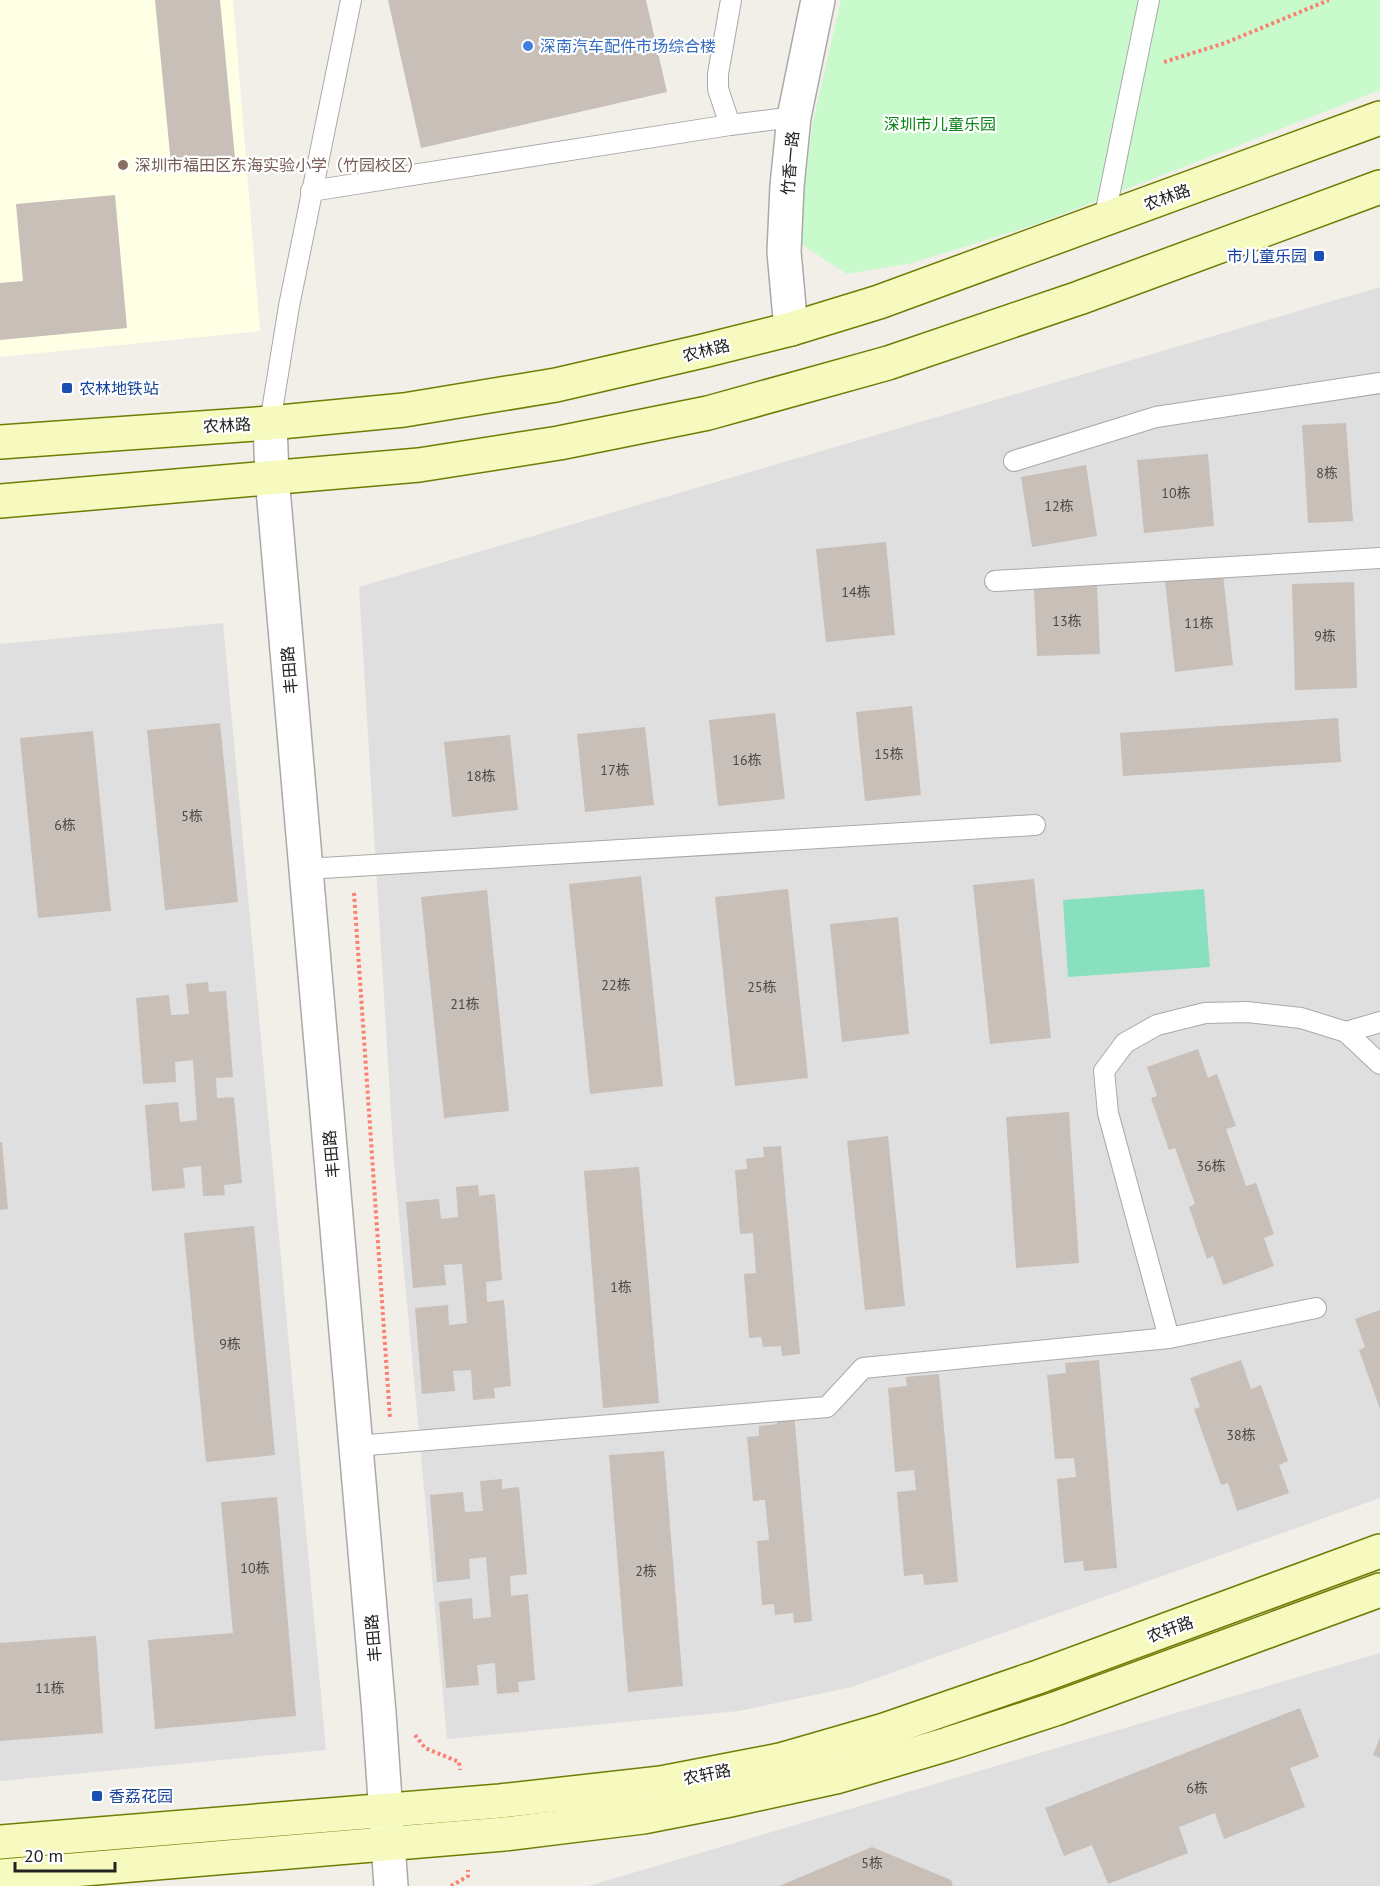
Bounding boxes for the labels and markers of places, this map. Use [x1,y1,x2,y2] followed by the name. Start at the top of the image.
[540,36,716,56] place label: 深南汽车配件市场综合楼
[521,39,535,53] marker: 深南汽车配件市场综合楼
[135,155,423,175] place label: 深圳市福田区东海实验小学（竹园校区）
[116,158,130,172] marker: 深圳市福田区东海实验小学（竹园校区）
[1227,246,1307,266] place label: 市儿童乐园
[1312,249,1326,263] marker: 市儿童乐园
[79,378,159,398] place label: 农林地铁站
[60,381,74,395] marker: 农林地铁站
[109,1786,173,1806] place label: 香荔花园
[90,1789,104,1803] marker: 香荔花园

